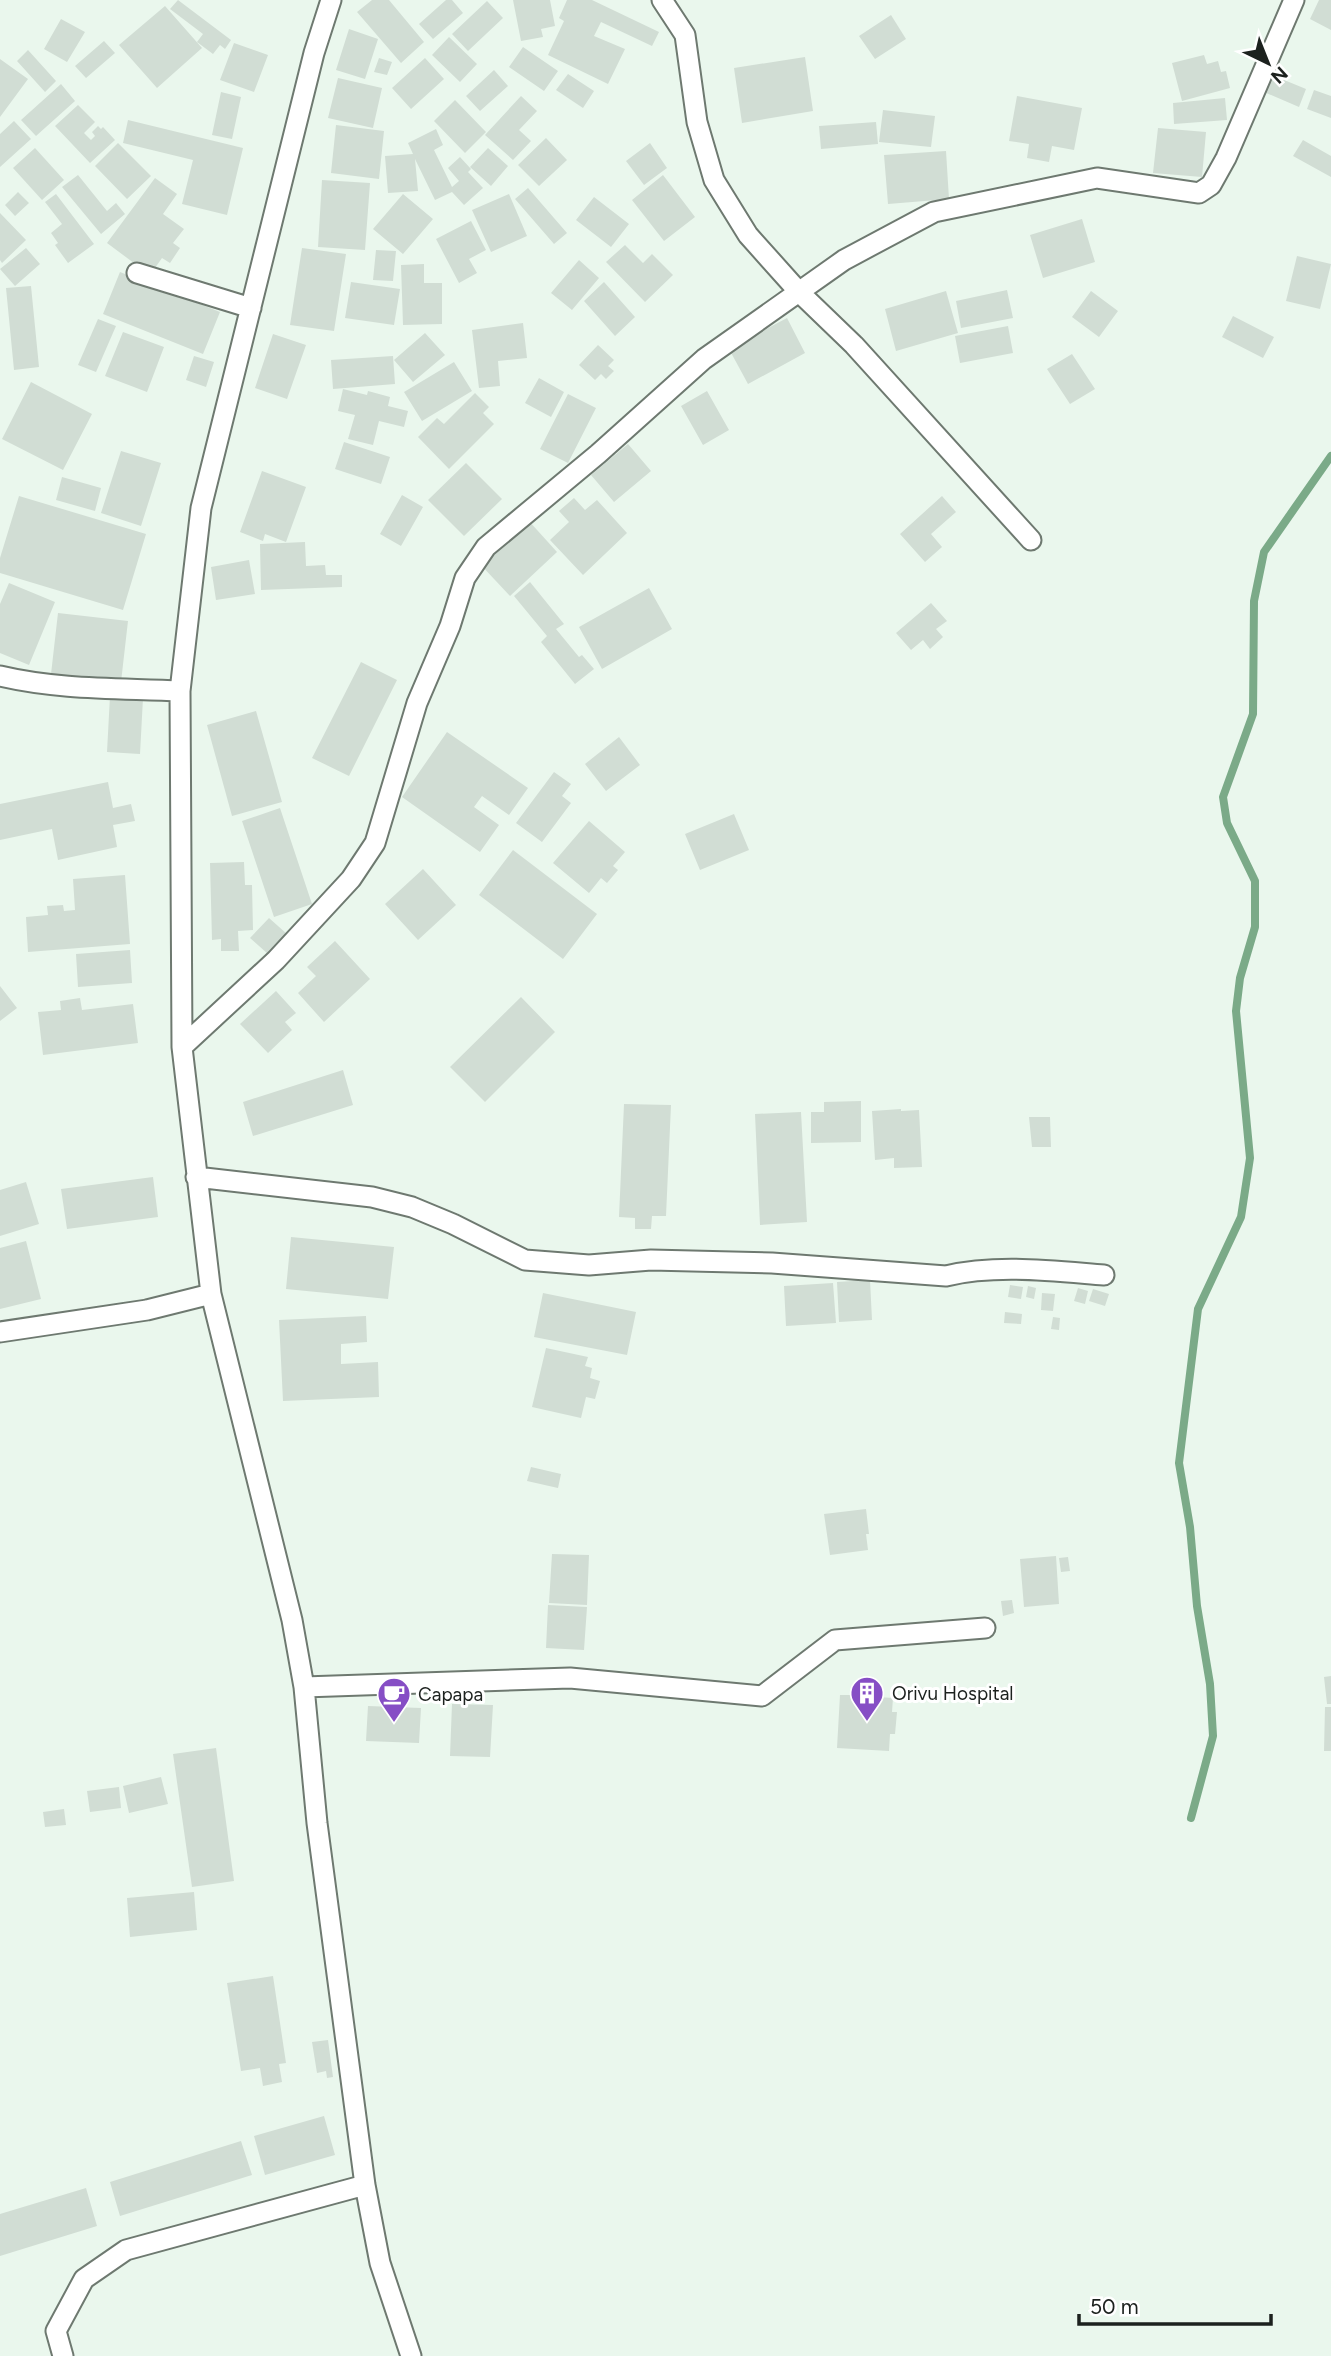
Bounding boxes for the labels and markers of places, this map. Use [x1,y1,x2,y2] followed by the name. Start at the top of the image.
[848,1674,886,1723] building icon: Orivu Hospital
[375,1675,413,1724] cafe icon: Capapa
[892,1682,1014,1705] place label: Orivu Hospital
[418,1683,483,1706] place label: Capapa

